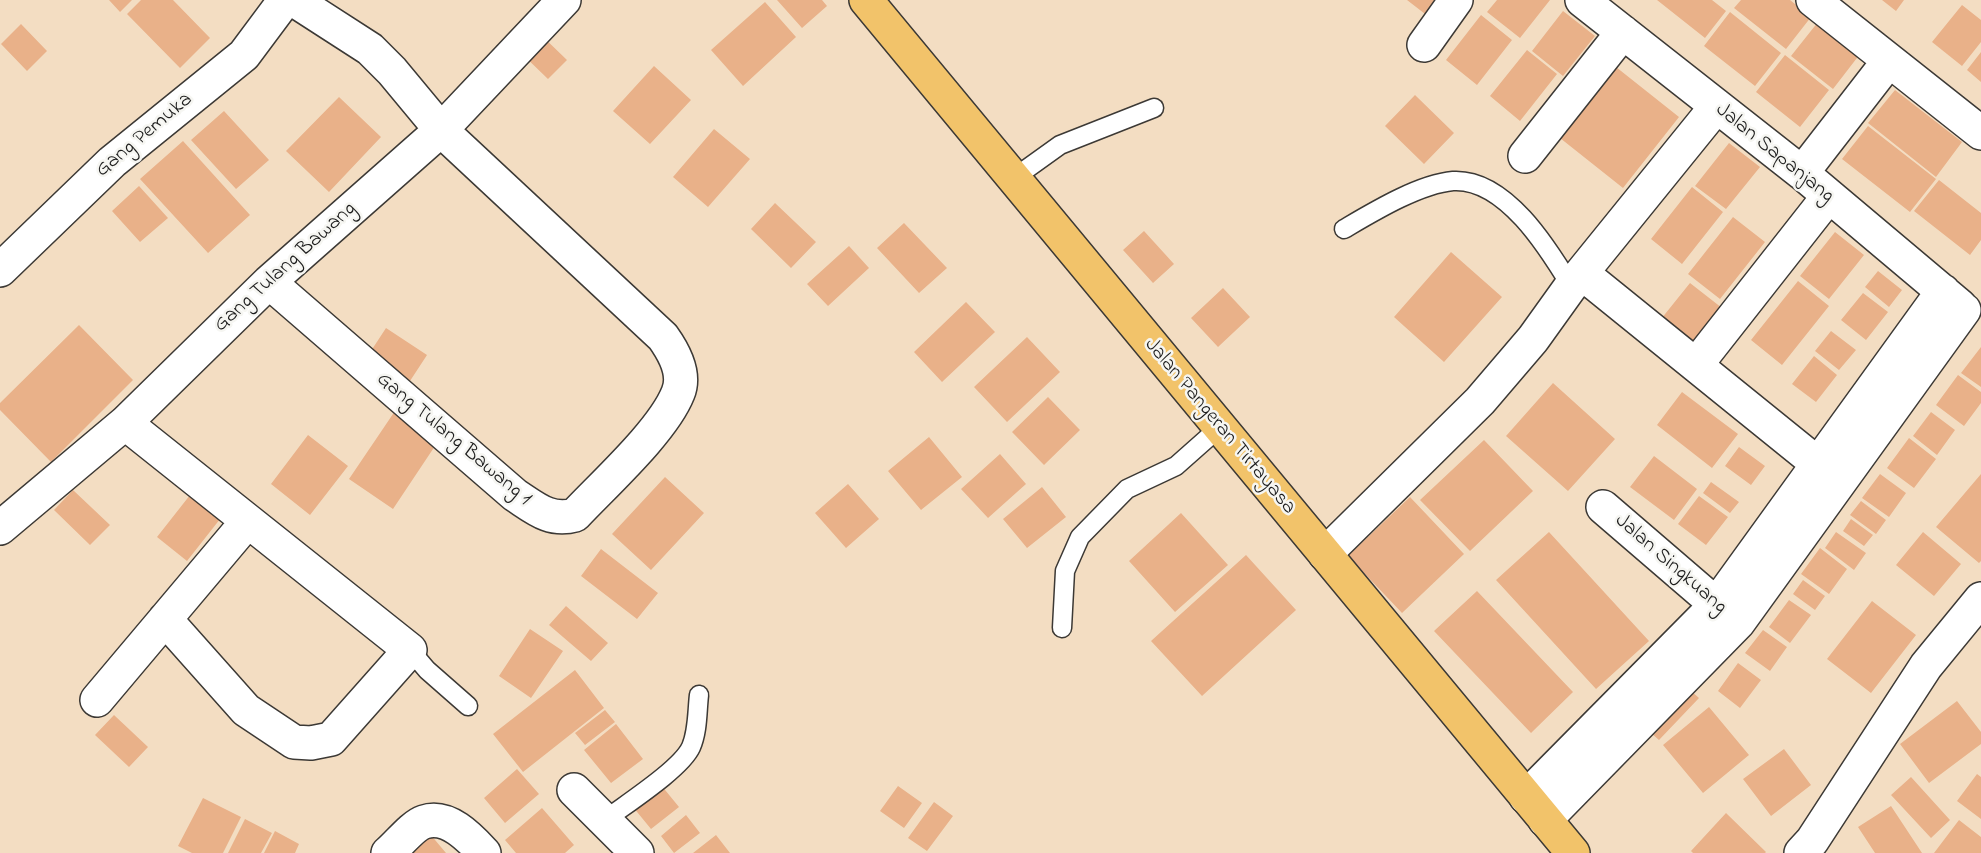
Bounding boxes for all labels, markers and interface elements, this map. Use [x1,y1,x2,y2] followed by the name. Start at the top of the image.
[91,88,199,184] street label: Gang Pemuka
[1710,98,1838,210] street label: Jalan Sapanjang
[210,198,362,338] street label: Gang Tulang Bawang
[1138,334,1300,520] street label: Jalan Pangeran Tirtayasa
[370,368,536,512] street label: Gang Tulang Bawang 1
[1609,509,1731,621] street label: Jalan Singkuang

